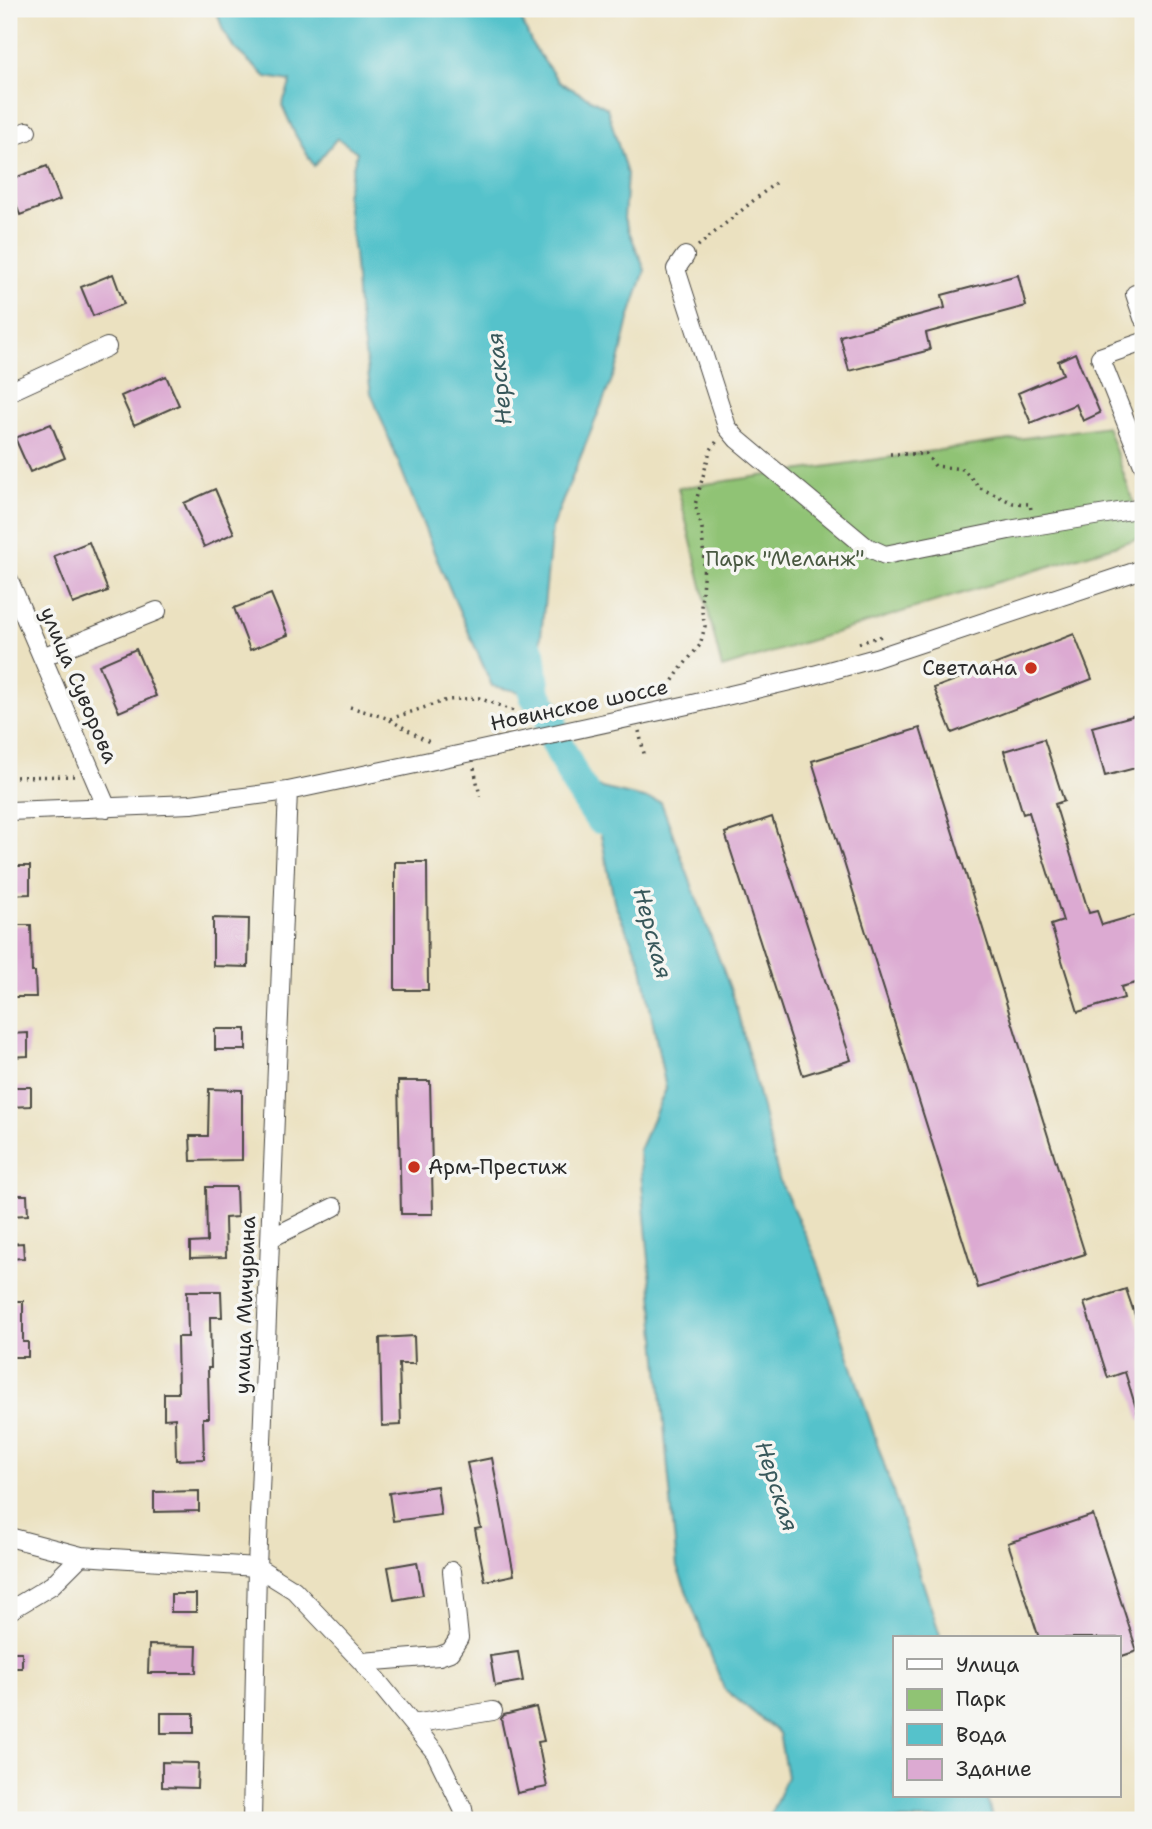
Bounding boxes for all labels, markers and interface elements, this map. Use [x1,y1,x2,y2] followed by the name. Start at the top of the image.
[479,331,519,427] water label: Нерская
[705,545,865,573] park label: Парк "Меланж"
[33,602,125,768] street label: улица Суворова
[922,654,1017,682] place label: Светлана
[1023,660,1039,676] marker: Светлана
[488,672,670,738] street label: Новинское шоссе
[626,884,680,982] water label: Нерская
[428,1153,567,1181] place label: Арм-Престиж
[406,1159,422,1175] marker: Арм-Престиж
[228,1215,262,1395] street label: улица Мичурина
[748,1437,806,1535] water label: Нерская
[893,1636,1120,1798] legend
[956,1651,1019,1679] text: Улица
[956,1685,1006,1713] text: Парк
[956,1721,1006,1749] text: Вода
[956,1755,1032,1783] text: Здание

